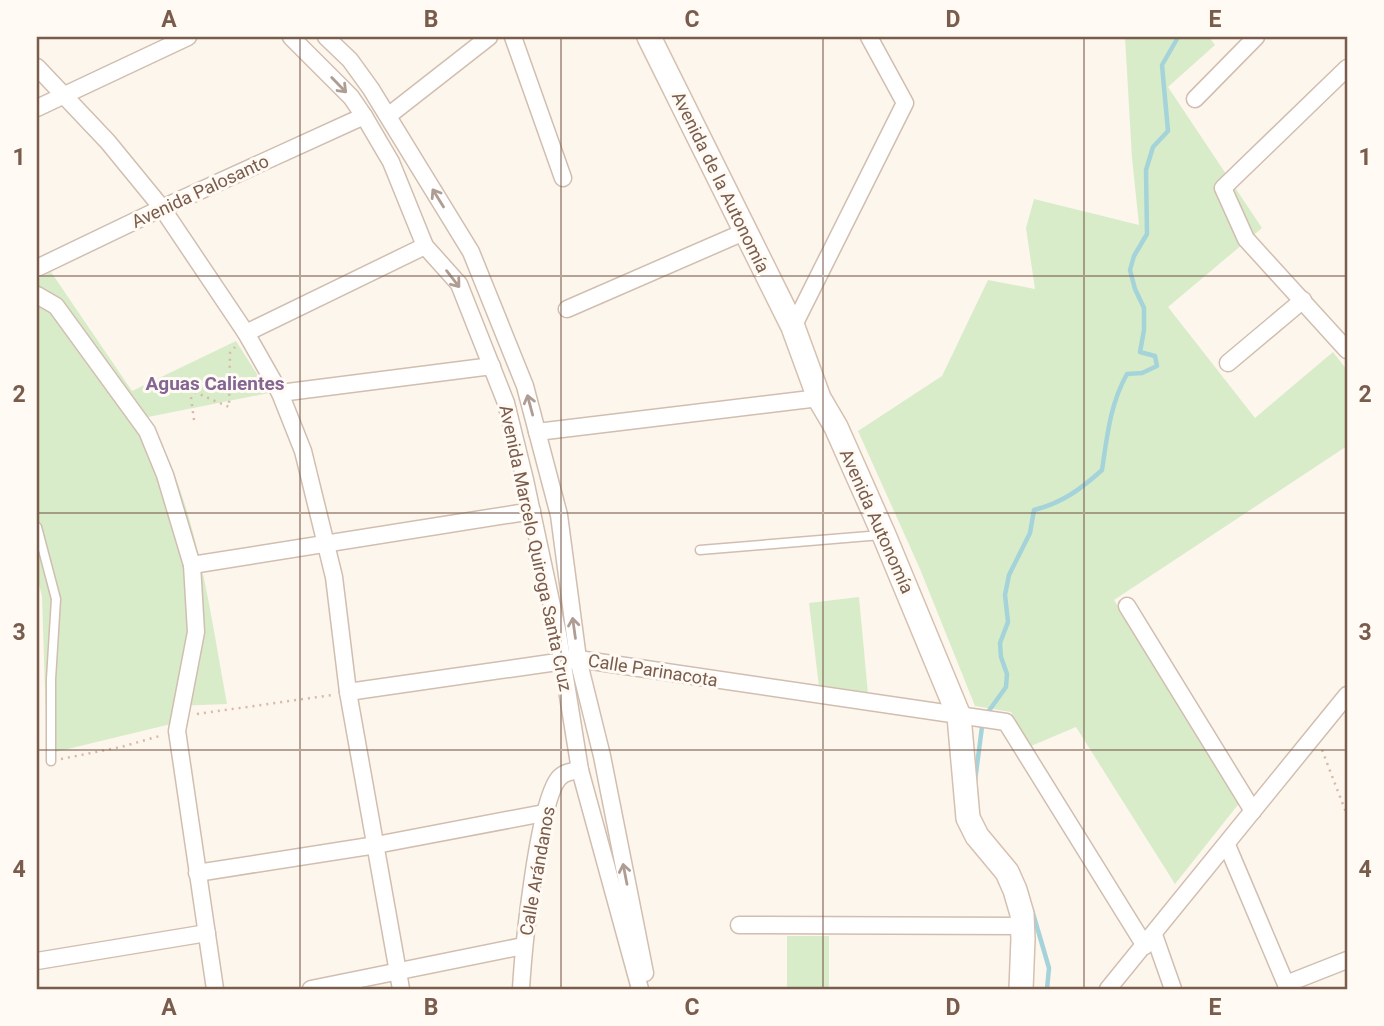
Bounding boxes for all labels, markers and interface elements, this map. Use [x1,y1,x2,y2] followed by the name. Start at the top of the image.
[161,6,177,33] text: A
[424,6,438,33] text: B
[684,6,700,33] text: C
[946,6,960,33] text: D
[1209,6,1222,33] text: E
[330,76,347,93] one-way arrow
[668,88,774,276] street label: Avenida de la Autonomía
[12,144,26,171] text: 1
[1358,144,1372,171] text: 1
[128,150,272,232] street label: Avenida Palosanto
[431,188,445,208] one-way arrow
[446,269,461,288] one-way arrow
[146,372,285,395] district label: Aguas Calientes
[12,381,26,408] text: 2
[1358,381,1372,408] text: 2
[523,394,536,417] one-way arrow
[495,403,577,693] street label: Avenida Marcelo Quiroga Santa Cruz
[836,445,918,597] street label: Avenida Autonomía
[568,617,581,639] one-way arrow
[12,619,26,646] text: 3
[1358,619,1372,646] text: 3
[587,649,719,691] street label: Calle Parinacota
[515,805,559,937] street label: Calle Arándanos
[12,856,26,883] text: 4
[1358,856,1372,883] text: 4
[618,863,632,886] one-way arrow
[161,994,177,1021] text: A
[424,994,438,1021] text: B
[684,994,700,1021] text: C
[946,994,960,1021] text: D
[1209,994,1222,1021] text: E

